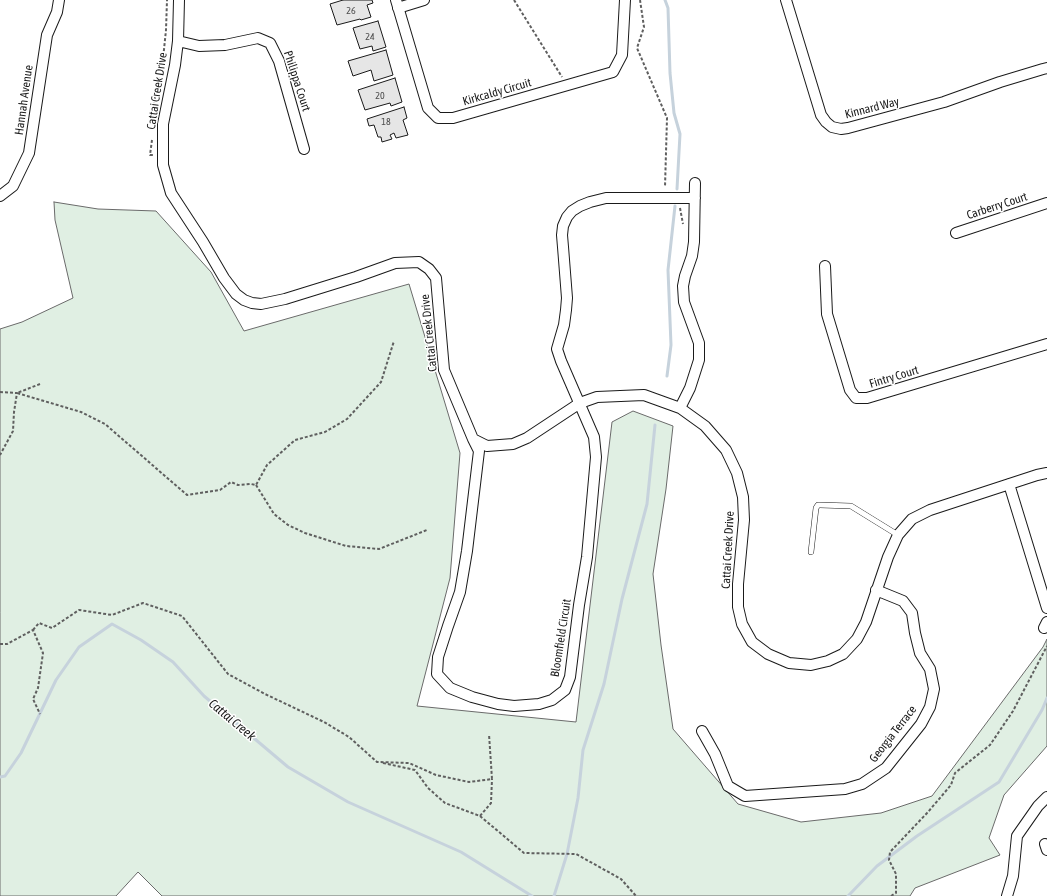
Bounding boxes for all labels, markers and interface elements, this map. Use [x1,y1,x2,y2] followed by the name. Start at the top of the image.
[346,5,356,17] house number: 26
[365,31,375,43] house number: 24
[280,49,314,113] street label: Philippa Court
[144,51,170,131] street label: Cattai Creek Drive
[12,64,36,136] street label: Hannah Avenue
[461,75,533,109] street label: Kirkcaldy Circuit
[375,90,385,102] house number: 20
[843,94,901,122] street label: Kinnard Way
[381,116,391,128] house number: 18
[965,189,1029,223] street label: Carberry Court
[418,294,440,372] street label: Cattai Creek Drive
[868,363,920,391] street label: Fintry Court
[719,511,737,589] street label: Cattai Creek Drive
[548,598,574,678] street label: Bloomfield Circuit
[205,696,259,744] water label: Cattai Creek
[866,703,920,765] street label: Georgia Terrace

